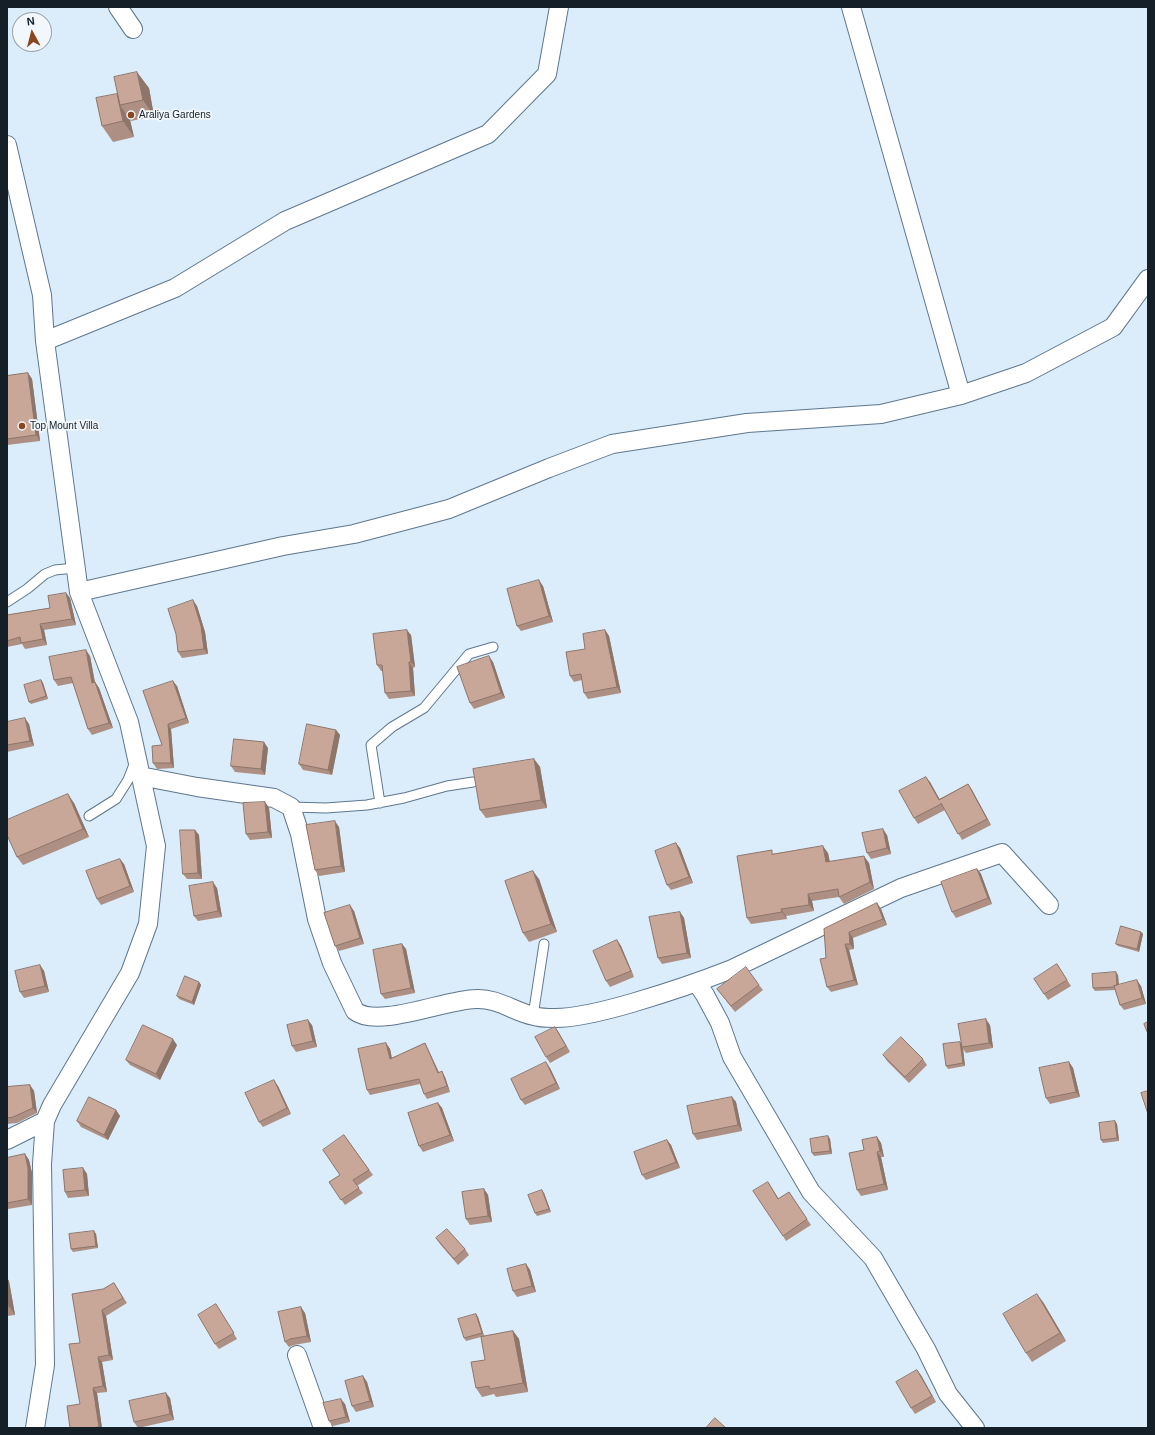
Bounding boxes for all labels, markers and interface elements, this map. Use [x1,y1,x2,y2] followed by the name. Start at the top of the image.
[12,12,52,52] north arrow
[26,15,35,28] text: N
[139,109,211,121] place label: Araliya Gardens
[126,110,136,120] marker: Araliya Gardens
[30,420,98,432] place label: Top Mount Villa
[17,421,27,431] marker: Top Mount Villa

